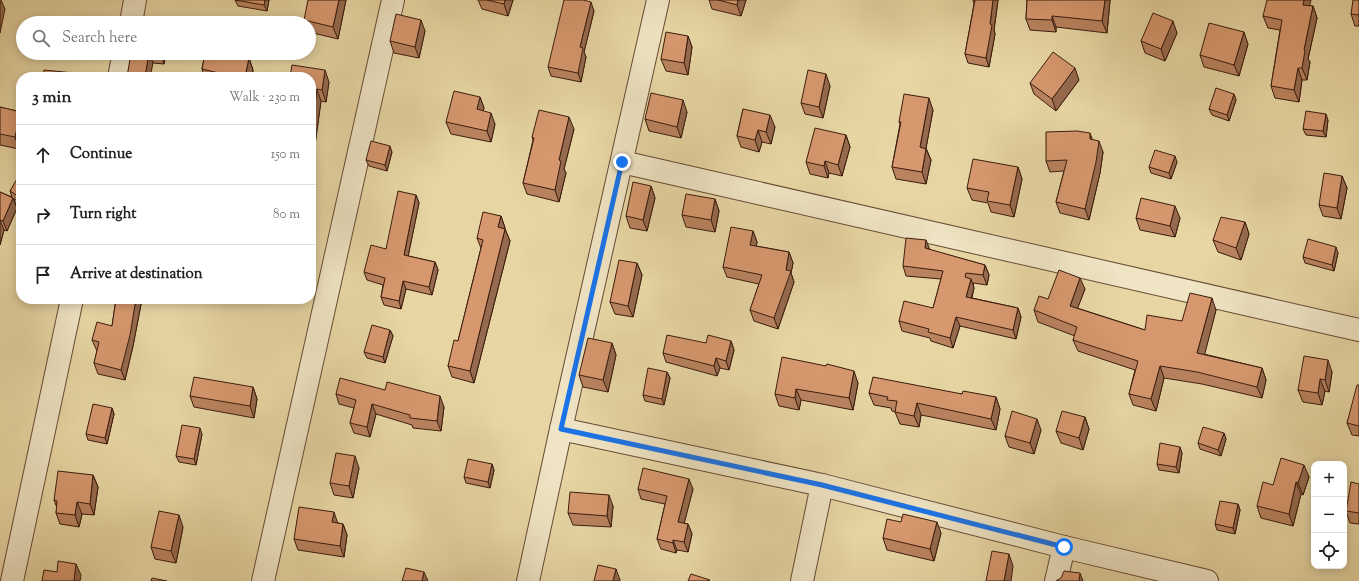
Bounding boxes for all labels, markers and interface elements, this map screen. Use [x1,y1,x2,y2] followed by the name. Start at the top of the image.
[16,16,316,60] search box
[30,27,52,49] icon: search
[62,28,137,49] text: Search here
[32,86,71,110] text: 3 min
[229,89,300,107] text: Walk · 230 m
[32,144,54,166] icon: ahead
[70,144,132,165] text: Continue
[271,146,300,164] text: 150 m
[613,153,631,171] route end
[32,204,54,226] icon: right
[70,204,136,225] text: Turn right
[273,206,300,224] text: 80 m
[32,264,54,286] icon: arrive
[70,264,203,285] text: Arrive at destination
[1311,461,1347,569] map controls
[1311,461,1347,497] button: +
[1311,497,1347,533] button: −
[1311,533,1347,569] button: locate
[1055,538,1073,556] route start

